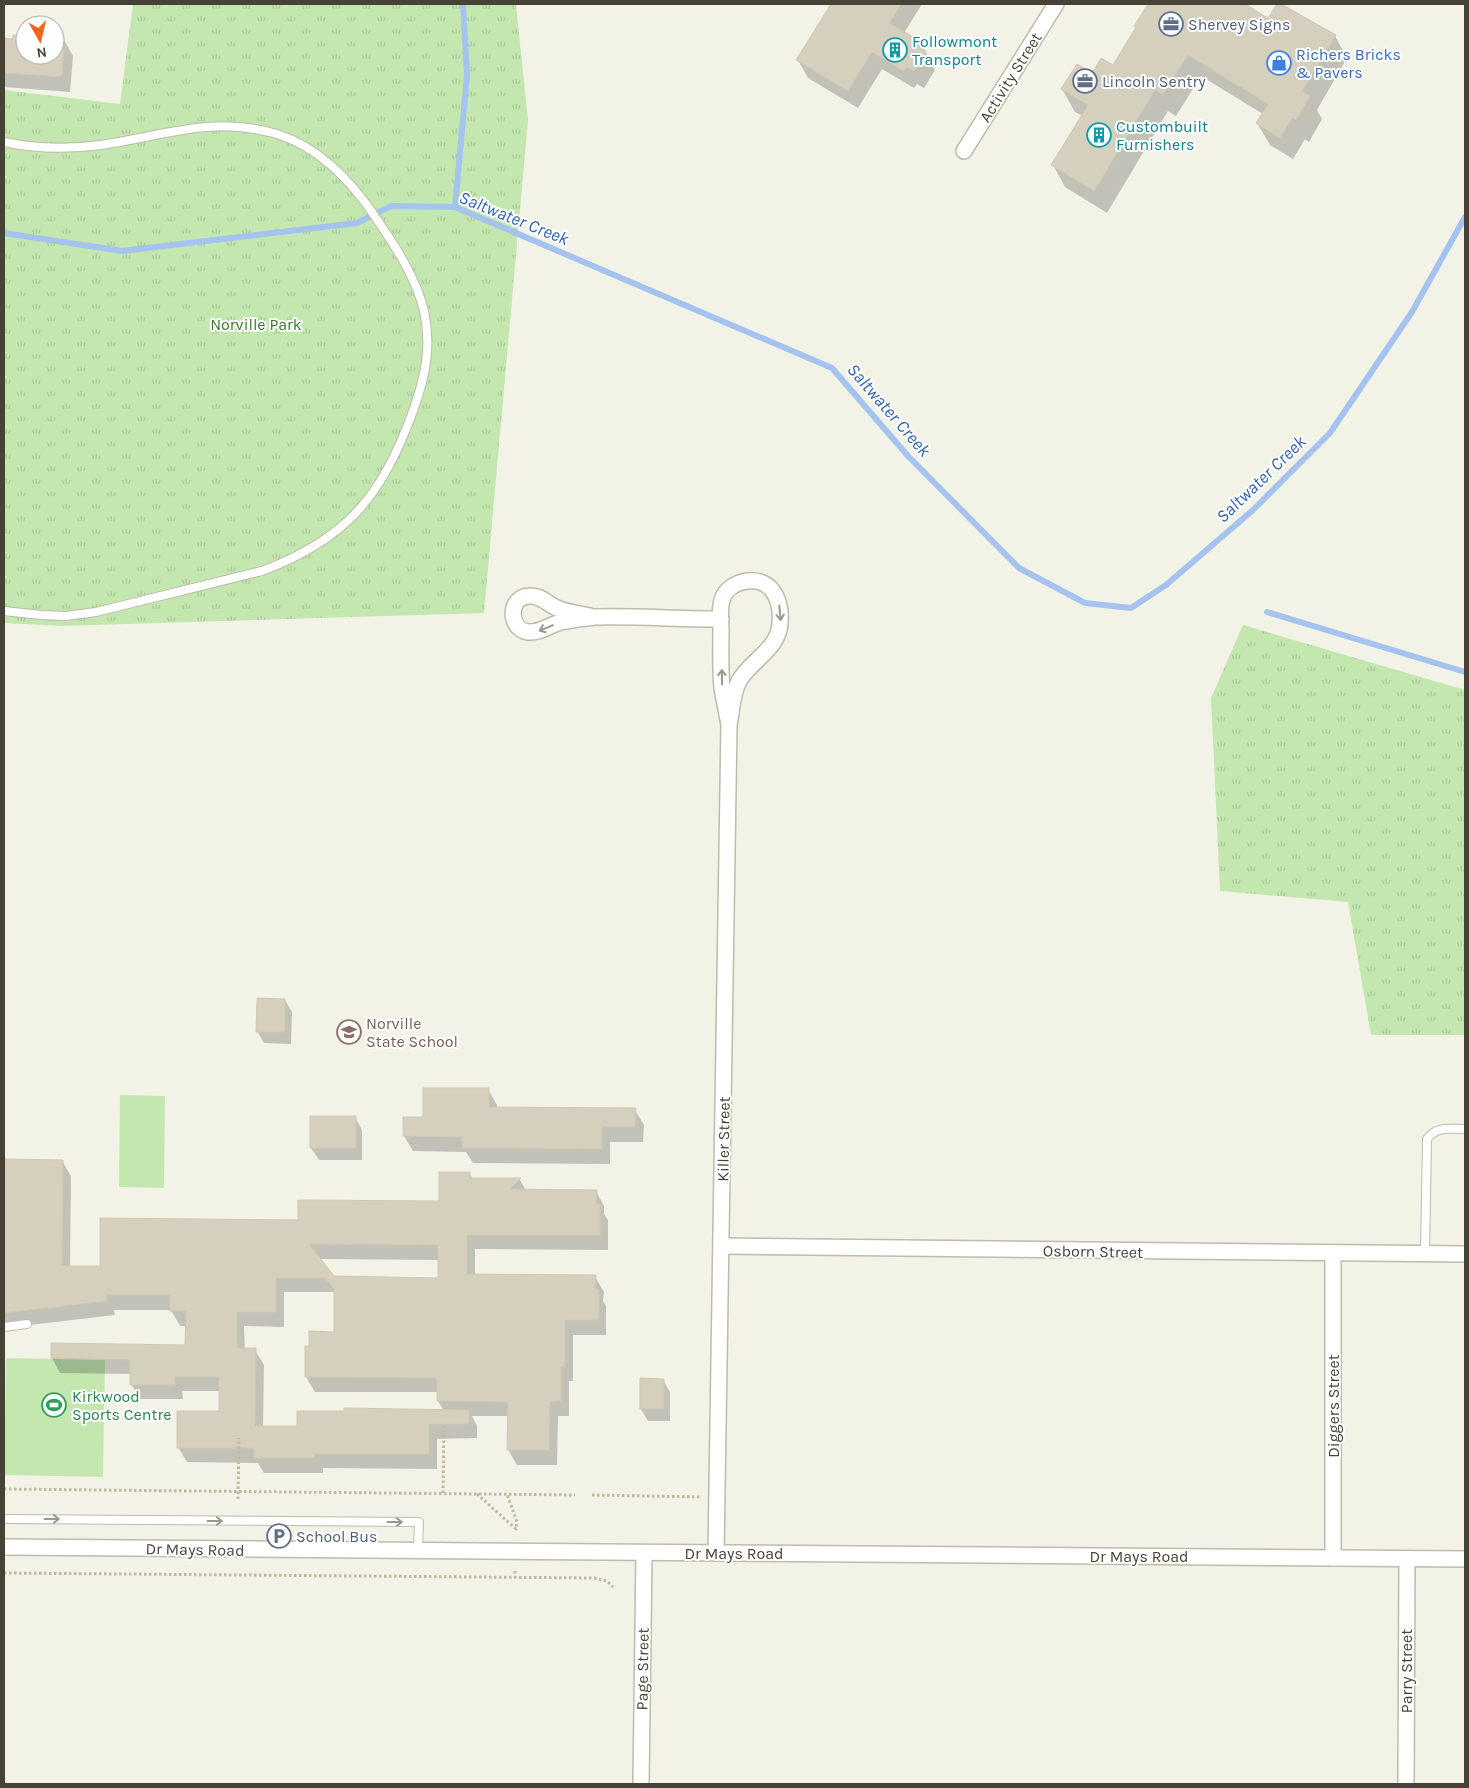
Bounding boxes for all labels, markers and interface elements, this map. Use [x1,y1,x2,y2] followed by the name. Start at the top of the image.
[1158,11,1184,37] office icon: Shervey Signs
[15,15,65,65] north arrow
[1188,15,1290,34] place label: Shervey Signs
[975,29,1046,126] street label: Activity Street
[912,32,997,69] place label: Followmont Transport
[882,37,908,63] building icon: Followmont Transport
[36,43,48,61] text: N
[1296,45,1401,82] place label: Richers Bricks & Pavers
[1266,50,1292,76] shop icon: Richers Bricks & Pavers
[1072,68,1098,94] office icon: Lincoln Sentry
[1102,72,1206,91] place label: Lincoln Sentry
[1116,117,1208,154] place label: Custombuilt Furnishers
[1086,122,1112,148] building icon: Custombuilt Furnishers
[456,186,573,250] water label: Saltwater Creek
[210,315,302,334] park label: Norville Park
[842,359,936,462] water label: Saltwater Creek
[1211,430,1311,527] water label: Saltwater Creek
[775,604,784,620] one-way arrow
[539,624,554,633] one-way arrow
[717,669,727,686] one-way arrow
[366,1014,458,1051] place label: Norville State School
[336,1019,362,1045] school or university icon: Norville State School
[713,1096,734,1182] street label: Killer Street
[1043,1241,1143,1262] street label: Osborn Street
[1324,1354,1343,1458] street label: Diggers Street
[72,1387,171,1424] place label: Kirkwood Sports Centre
[41,1392,67,1418] sports icon: Kirkwood Sports Centre
[44,1514,60,1524] one-way arrow
[206,1516,223,1526] one-way arrow
[386,1517,403,1527] one-way arrow
[266,1523,292,1549] parking icon: School Bus
[296,1527,377,1546] place label: School Bus
[145,1539,245,1560] street label: Dr Mays Road
[685,1544,784,1563] street label: Dr Mays Road
[1090,1547,1189,1566] street label: Dr Mays Road
[632,1628,653,1710] street label: Page Street
[1397,1629,1416,1713] street label: Parry Street

